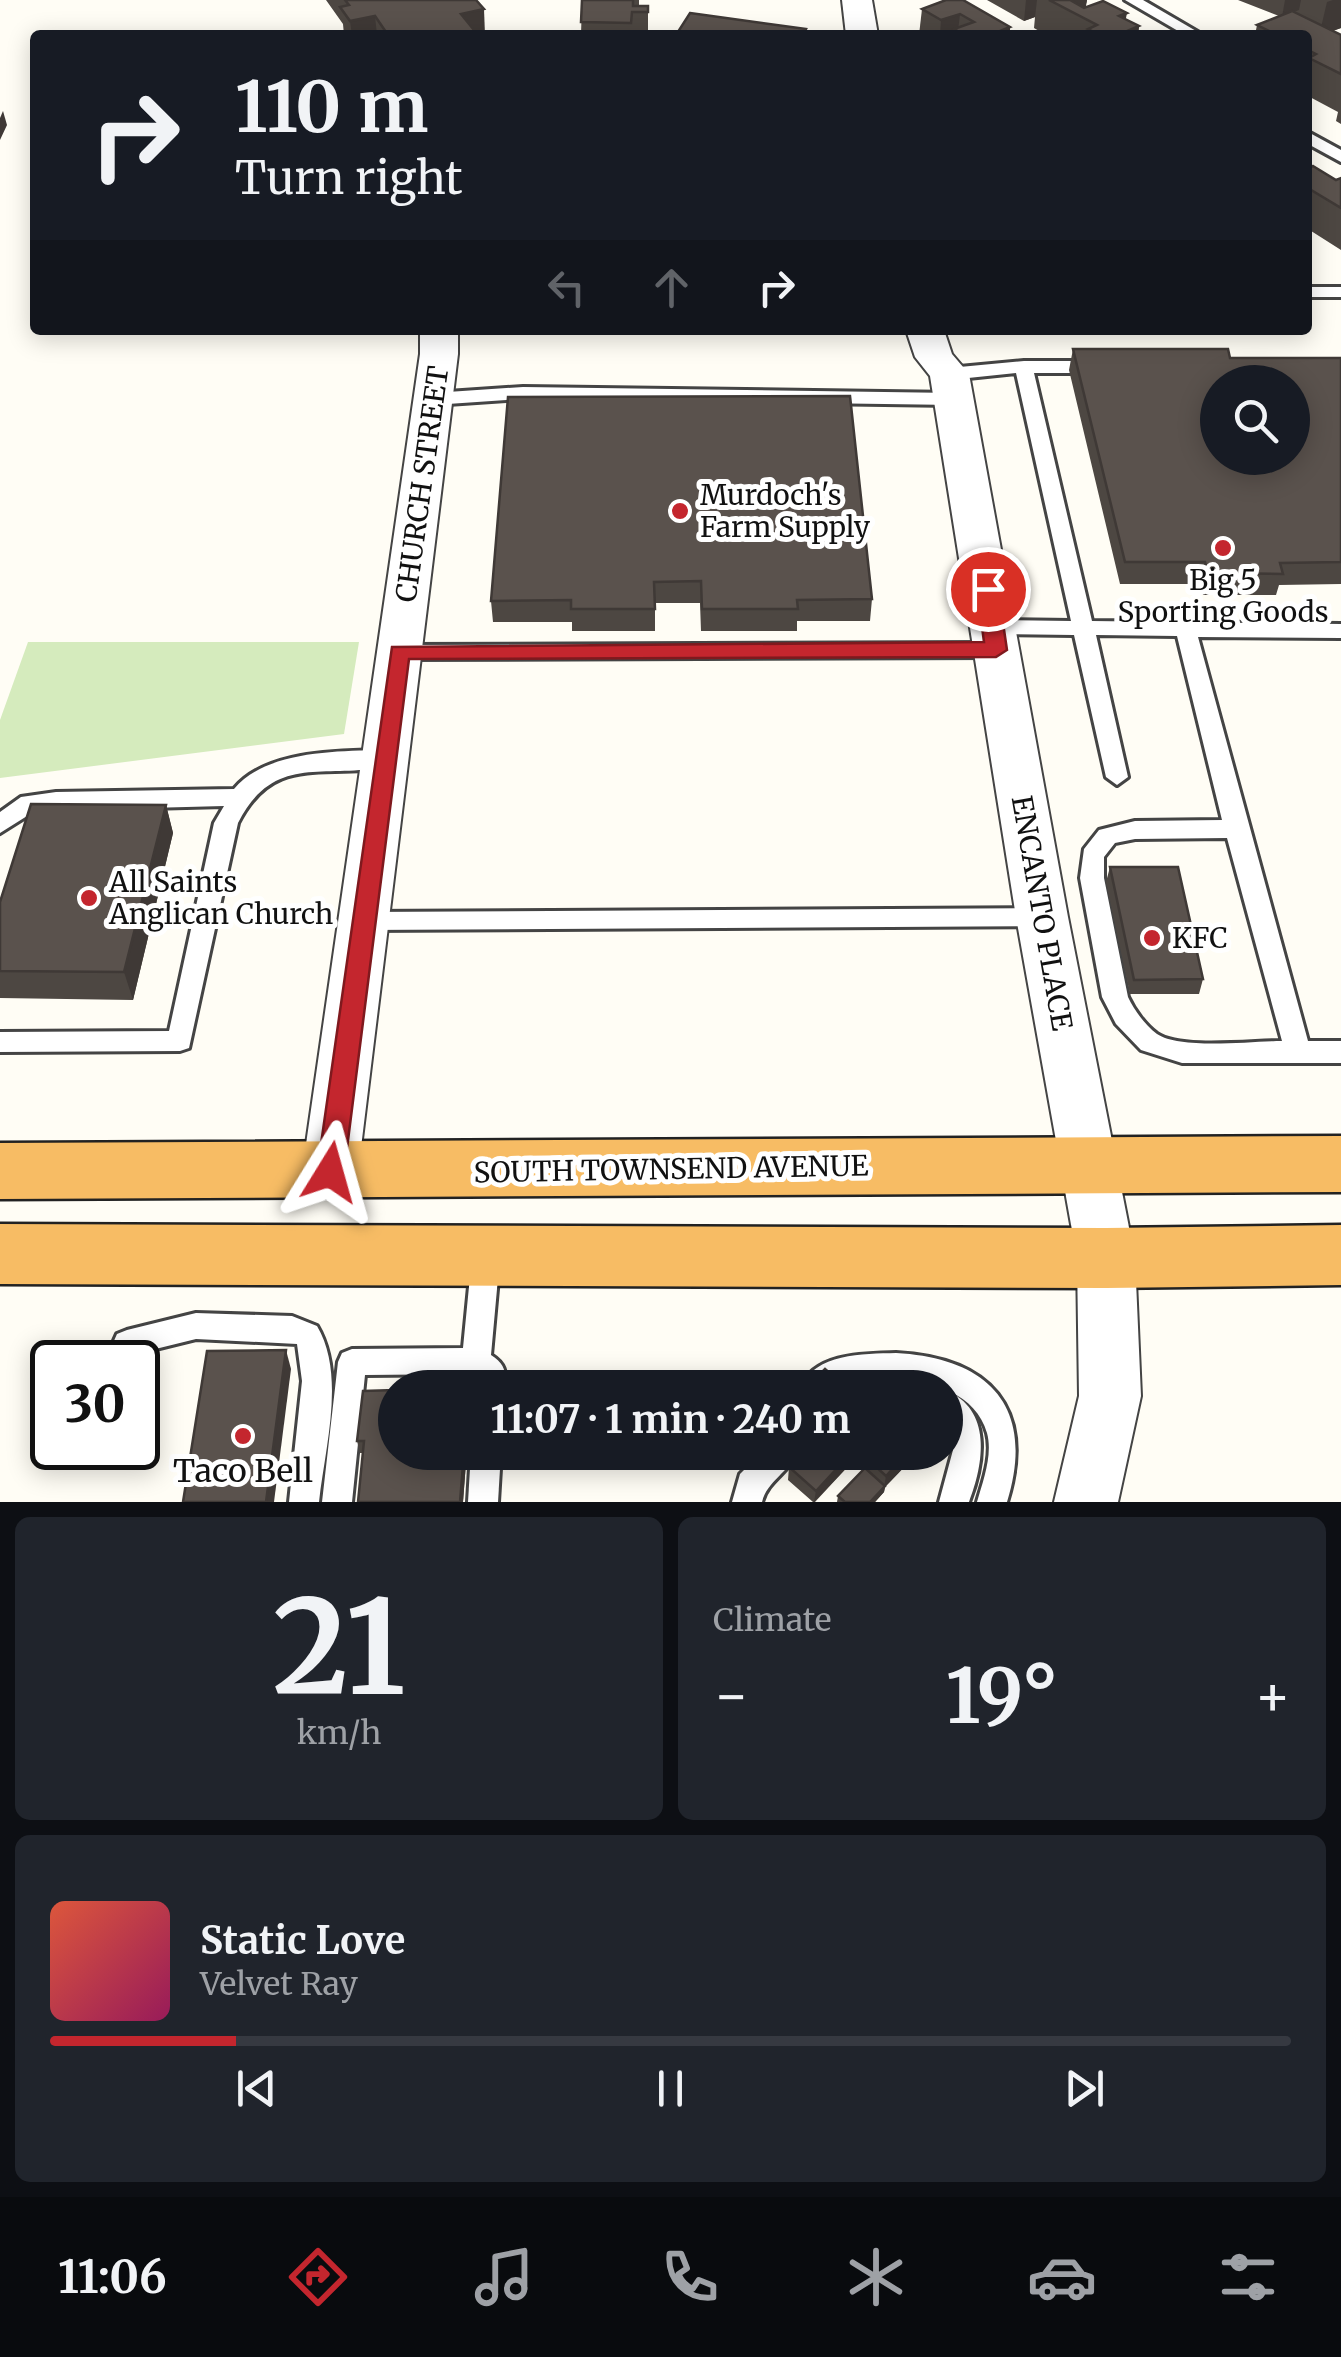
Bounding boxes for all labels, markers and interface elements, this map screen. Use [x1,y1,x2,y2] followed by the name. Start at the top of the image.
[235,63,428,151] text: 110 m
[70,70,200,200] icon: right
[235,150,463,206] text: Turn right
[539,260,594,315] icon: left
[644,260,699,315] icon: ahead
[749,260,804,315] icon: right
[388,364,456,604] street label: CHURCH STREET
[1200,365,1310,475] map controls
[1200,365,1310,475] button: search
[700,477,871,545] place label: Murdoch's Farm Supply
[669,500,691,522] marker: Murdoch's Farm Supply
[1212,537,1234,559] marker: Big 5 Sporting Goods
[946,547,1031,632] pin
[961,562,1016,617] icon: arrive
[1118,562,1328,630] place label: Big 5 Sporting Goods
[1004,793,1080,1033] street label: ENCANTO PLACE
[108,864,333,932] place label: All Saints Anglican Church
[78,887,100,909] marker: All Saints Anglican Church
[1172,920,1228,956] place label: KFC
[1141,927,1163,949] marker: KFC
[278,1120,382,1224] position arrow
[473,1148,869,1190] street label: SOUTH TOWNSEND AVENUE
[30,1340,160,1470] speed limit sign: 30
[491,1396,851,1443] text: 11:07 · 1 min · 240 m
[232,1425,254,1447] marker: Taco Bell
[173,1451,313,1491] place label: Taco Bell
[272,1566,406,1729] text: 21
[713,1600,831,1640] text: Climate
[946,1649,1058,1743] text: 19°
[713,1661,750,1730] text: −
[1254,1661,1291,1730] text: +
[297,1713,381,1753] text: km/h
[200,1917,405,1964] text: Static Love
[200,1964,358,2004] text: Velvet Ray
[229,2061,284,2116] icon: previous
[643,2061,698,2116] icon: pause
[1057,2061,1112,2116] icon: next
[283,2242,353,2312] icon: directions
[469,2242,539,2312] icon: music
[655,2242,725,2312] icon: phone
[841,2242,911,2312] icon: climate
[1027,2242,1097,2312] icon: car
[1213,2242,1283,2312] icon: filters
[58,2249,167,2305] text: 11:06

